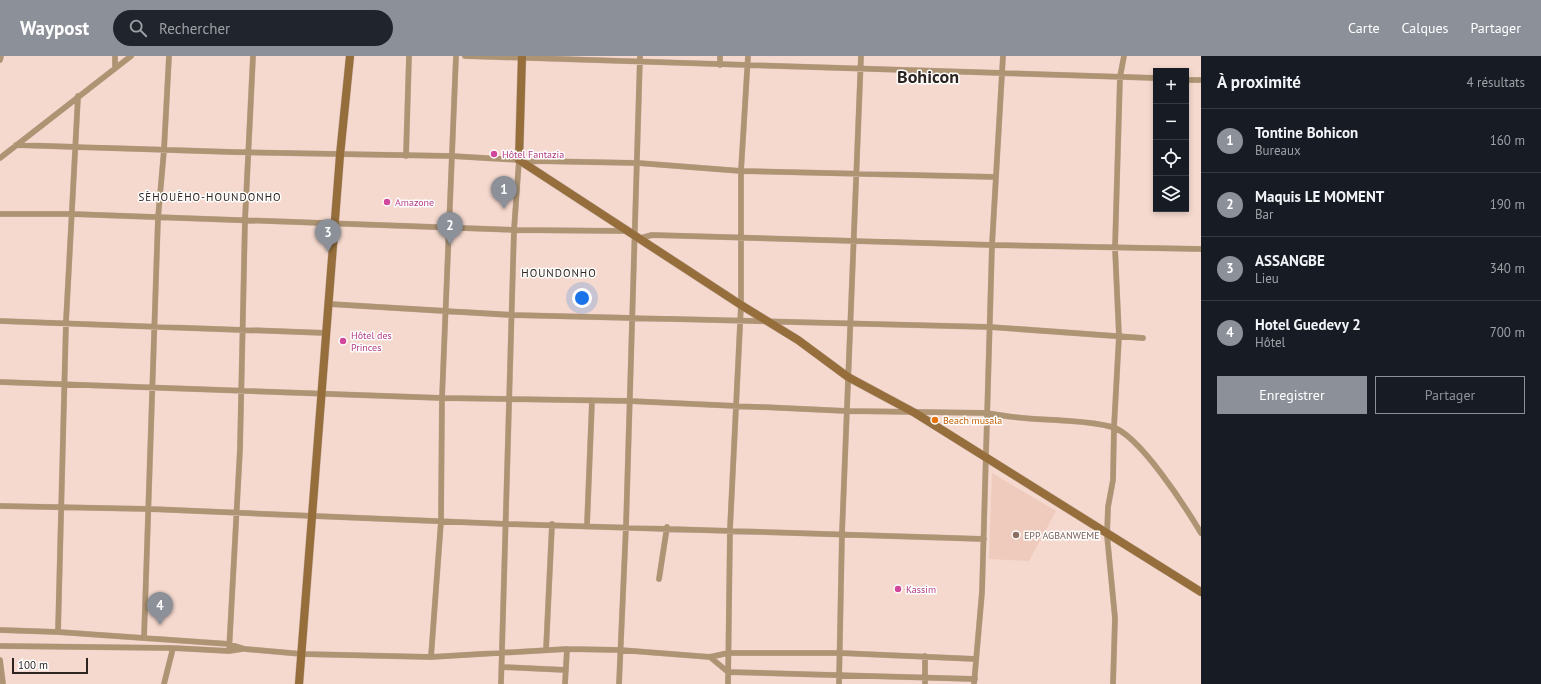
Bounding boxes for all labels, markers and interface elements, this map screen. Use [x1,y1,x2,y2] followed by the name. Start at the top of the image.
[113,10,393,46] search box
[20,16,89,40] text: Waypost
[127,17,149,39] icon: search
[159,19,230,38] text: Rechercher
[1348,19,1380,37] text: Carte
[1402,19,1448,37] text: Calques
[1470,19,1521,37] text: Partager
[897,65,959,88] district label: Bohicon
[1153,68,1189,212] map controls
[1153,68,1189,104] button: +
[1217,71,1301,93] text: À proximité
[1466,74,1525,91] text: 4 résultats
[1153,104,1189,140] button: −
[1255,123,1358,142] text: Tontine Bohicon
[1226,132,1234,149] text: 1
[1490,132,1525,149] text: 160 m
[1153,140,1189,176] button: locate
[1255,142,1301,159] text: Bureaux
[502,148,564,161] place label: Hôtel Fantazia
[489,149,499,159] marker: Hôtel Fantazia
[491,176,517,209] pin: 1
[1153,176,1189,212] button: layers
[1255,187,1384,206] text: Maquis LE MOMENT
[138,190,282,204] district label: SÈHOUÈHO-HOUNDONHO
[395,196,434,209] place label: Amazone
[1226,196,1234,213] text: 2
[1490,196,1525,213] text: 190 m
[382,197,392,207] marker: Amazone
[1255,206,1273,223] text: Bar
[437,212,463,245] pin: 2
[315,219,341,252] pin: 3
[1255,251,1325,270] text: ASSANGBE
[1226,260,1234,277] text: 3
[1490,260,1525,277] text: 340 m
[521,266,597,280] district label: HOUNDONHO
[1255,270,1279,287] text: Lieu
[572,288,592,308] your location
[1255,315,1361,334] text: Hotel Guedevy 2
[1226,324,1234,341] text: 4
[1490,324,1525,341] text: 700 m
[351,329,392,354] place label: Hôtel des Princes
[1255,334,1285,351] text: Hôtel
[338,336,348,346] marker: Hôtel des Princes
[1217,376,1367,414] button: Enregistrer
[1375,376,1525,414] button: Partager
[943,414,1002,427] place label: Beach musala
[930,415,940,425] marker: Beach musala
[1024,529,1100,542] place label: EPP AGBANWEME
[1011,530,1021,540] marker: EPP AGBANWEME
[906,583,936,596] place label: Kassim
[893,584,903,594] marker: Kassim
[147,592,173,625] pin: 4
[12,656,88,675] scale bar
[18,658,48,672] text: 100 m

